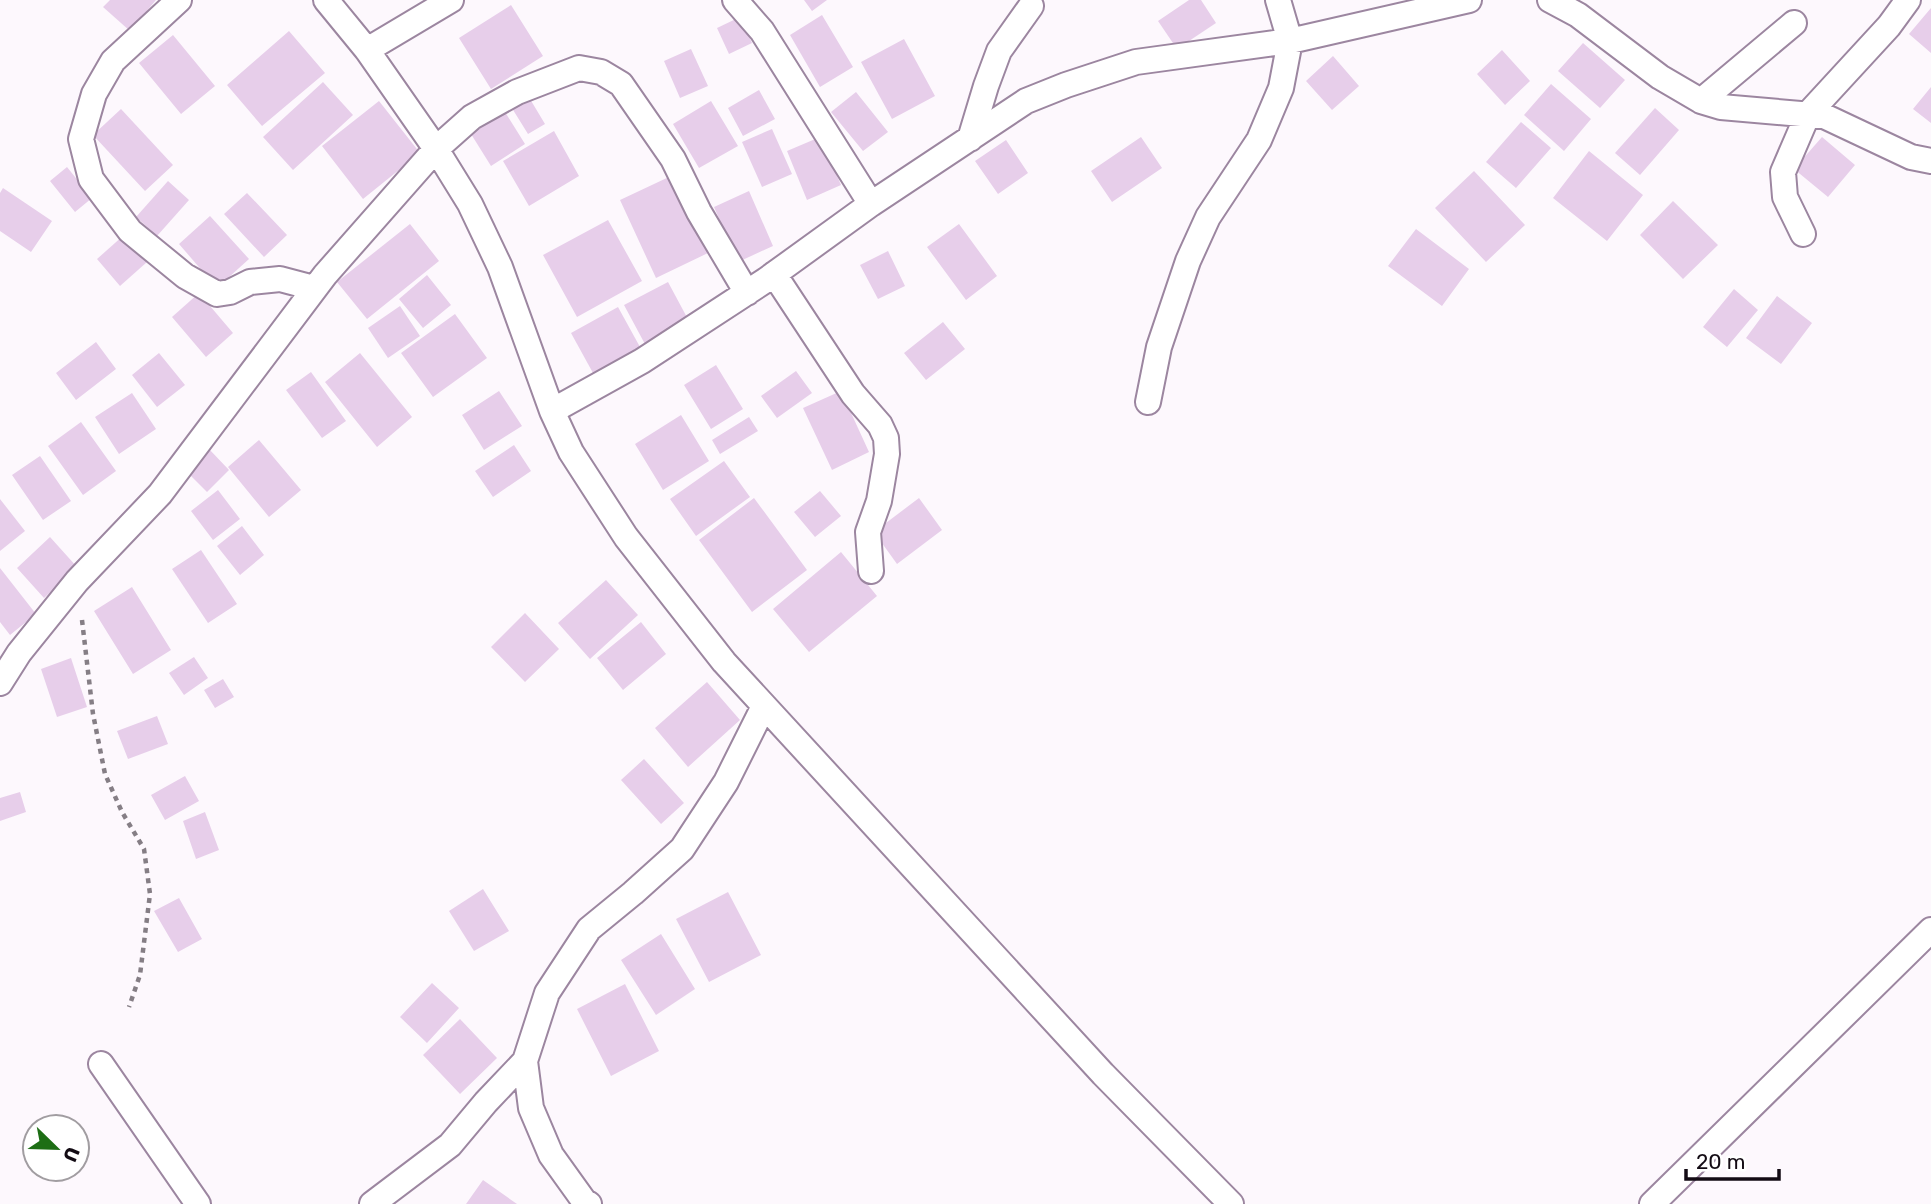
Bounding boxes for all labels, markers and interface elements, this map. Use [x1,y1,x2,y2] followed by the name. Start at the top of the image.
[21,1113,91,1183] north arrow
[1686,1138,1779,1182] scale bar
[58,1144,84,1165] text: U
[1696,1149,1745,1174] text: 20 m

